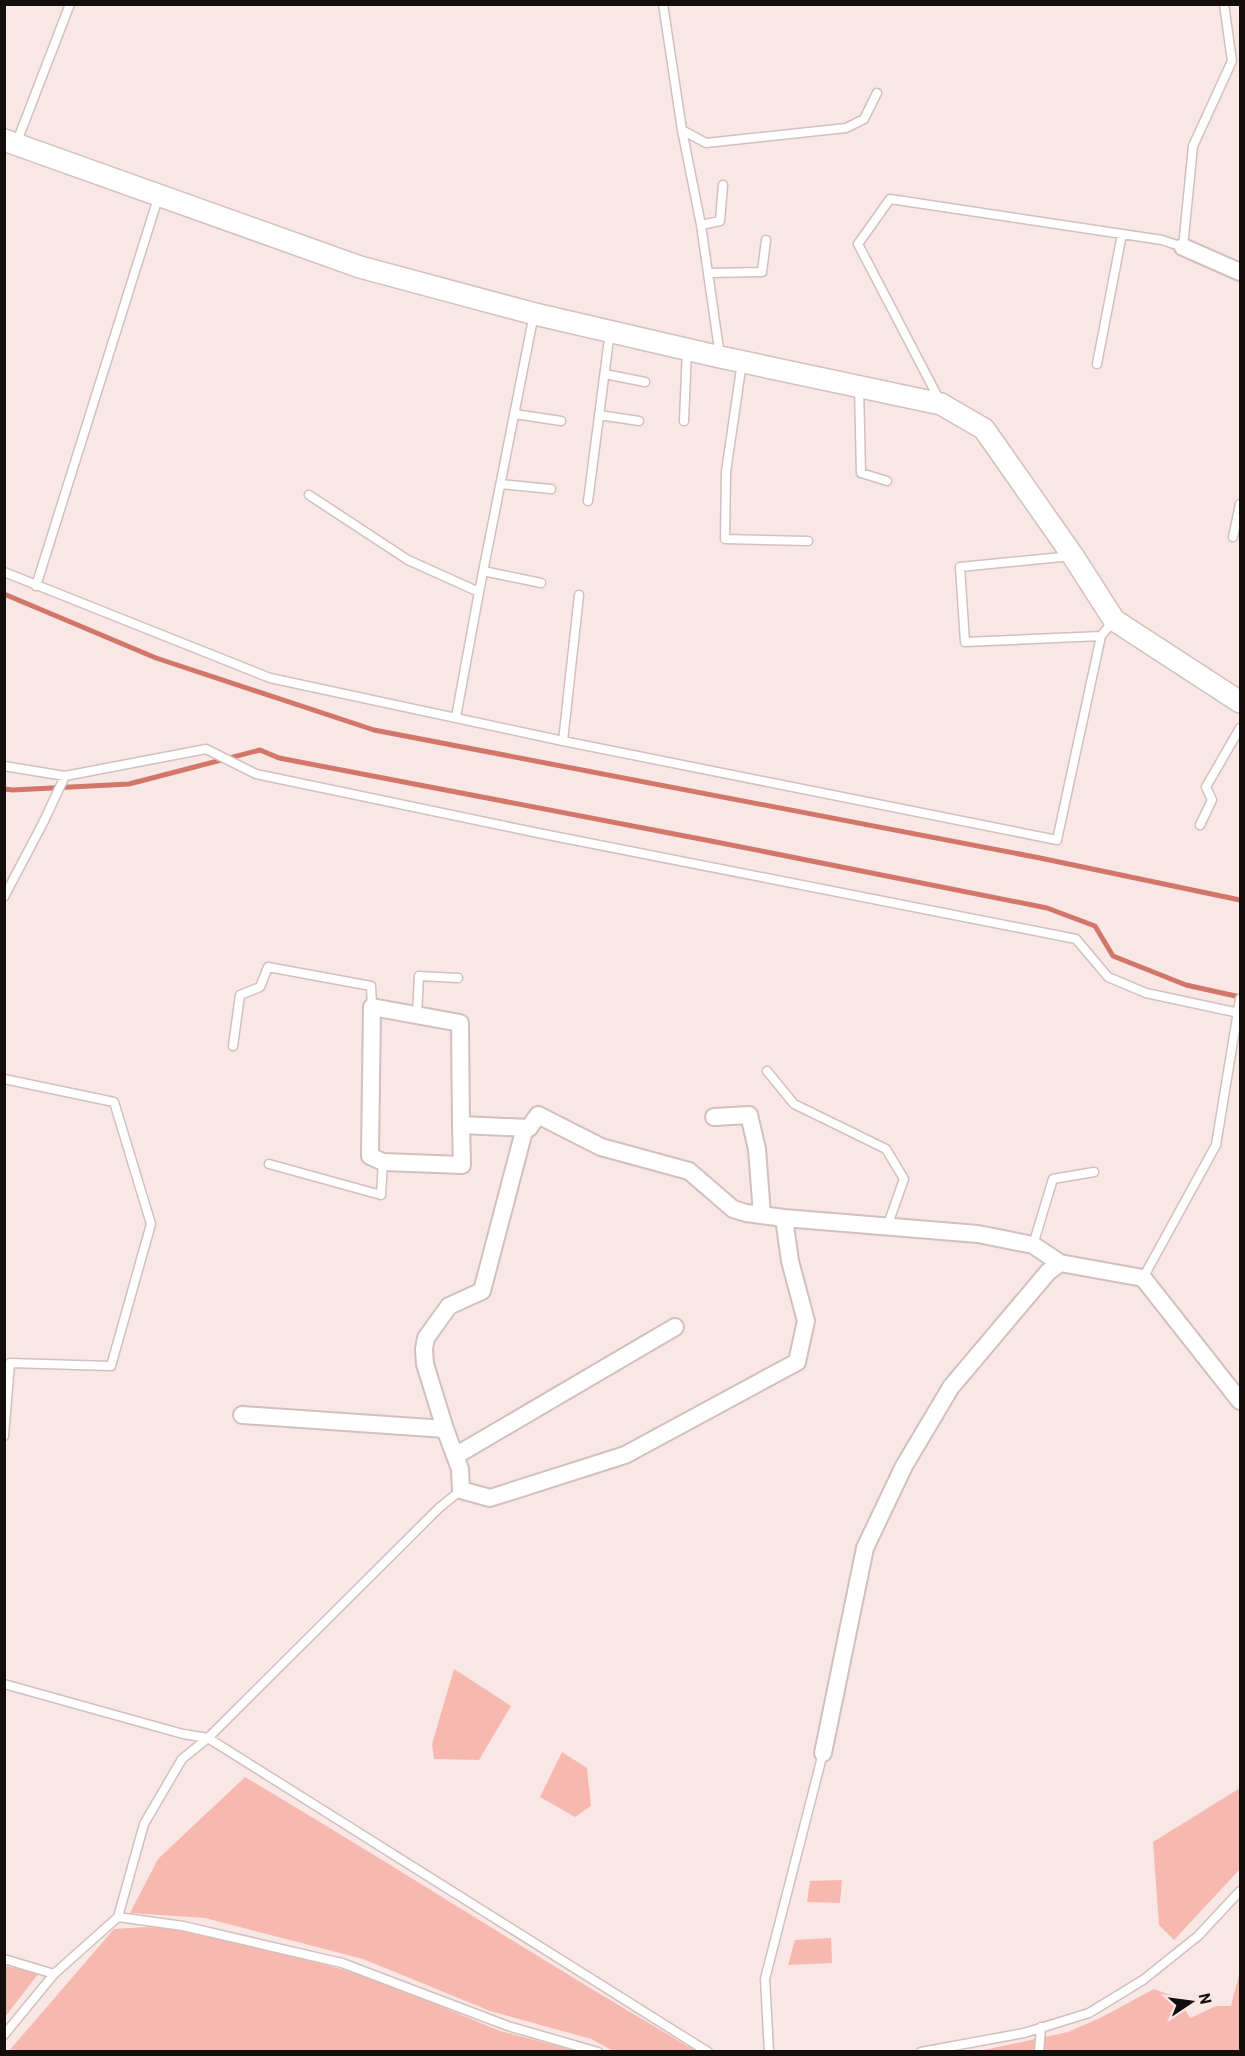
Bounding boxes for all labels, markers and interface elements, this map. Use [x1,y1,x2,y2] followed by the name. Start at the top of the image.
[1161,1972,1221,2032] north arrow
[1196,1991,1217,2006] text: N

